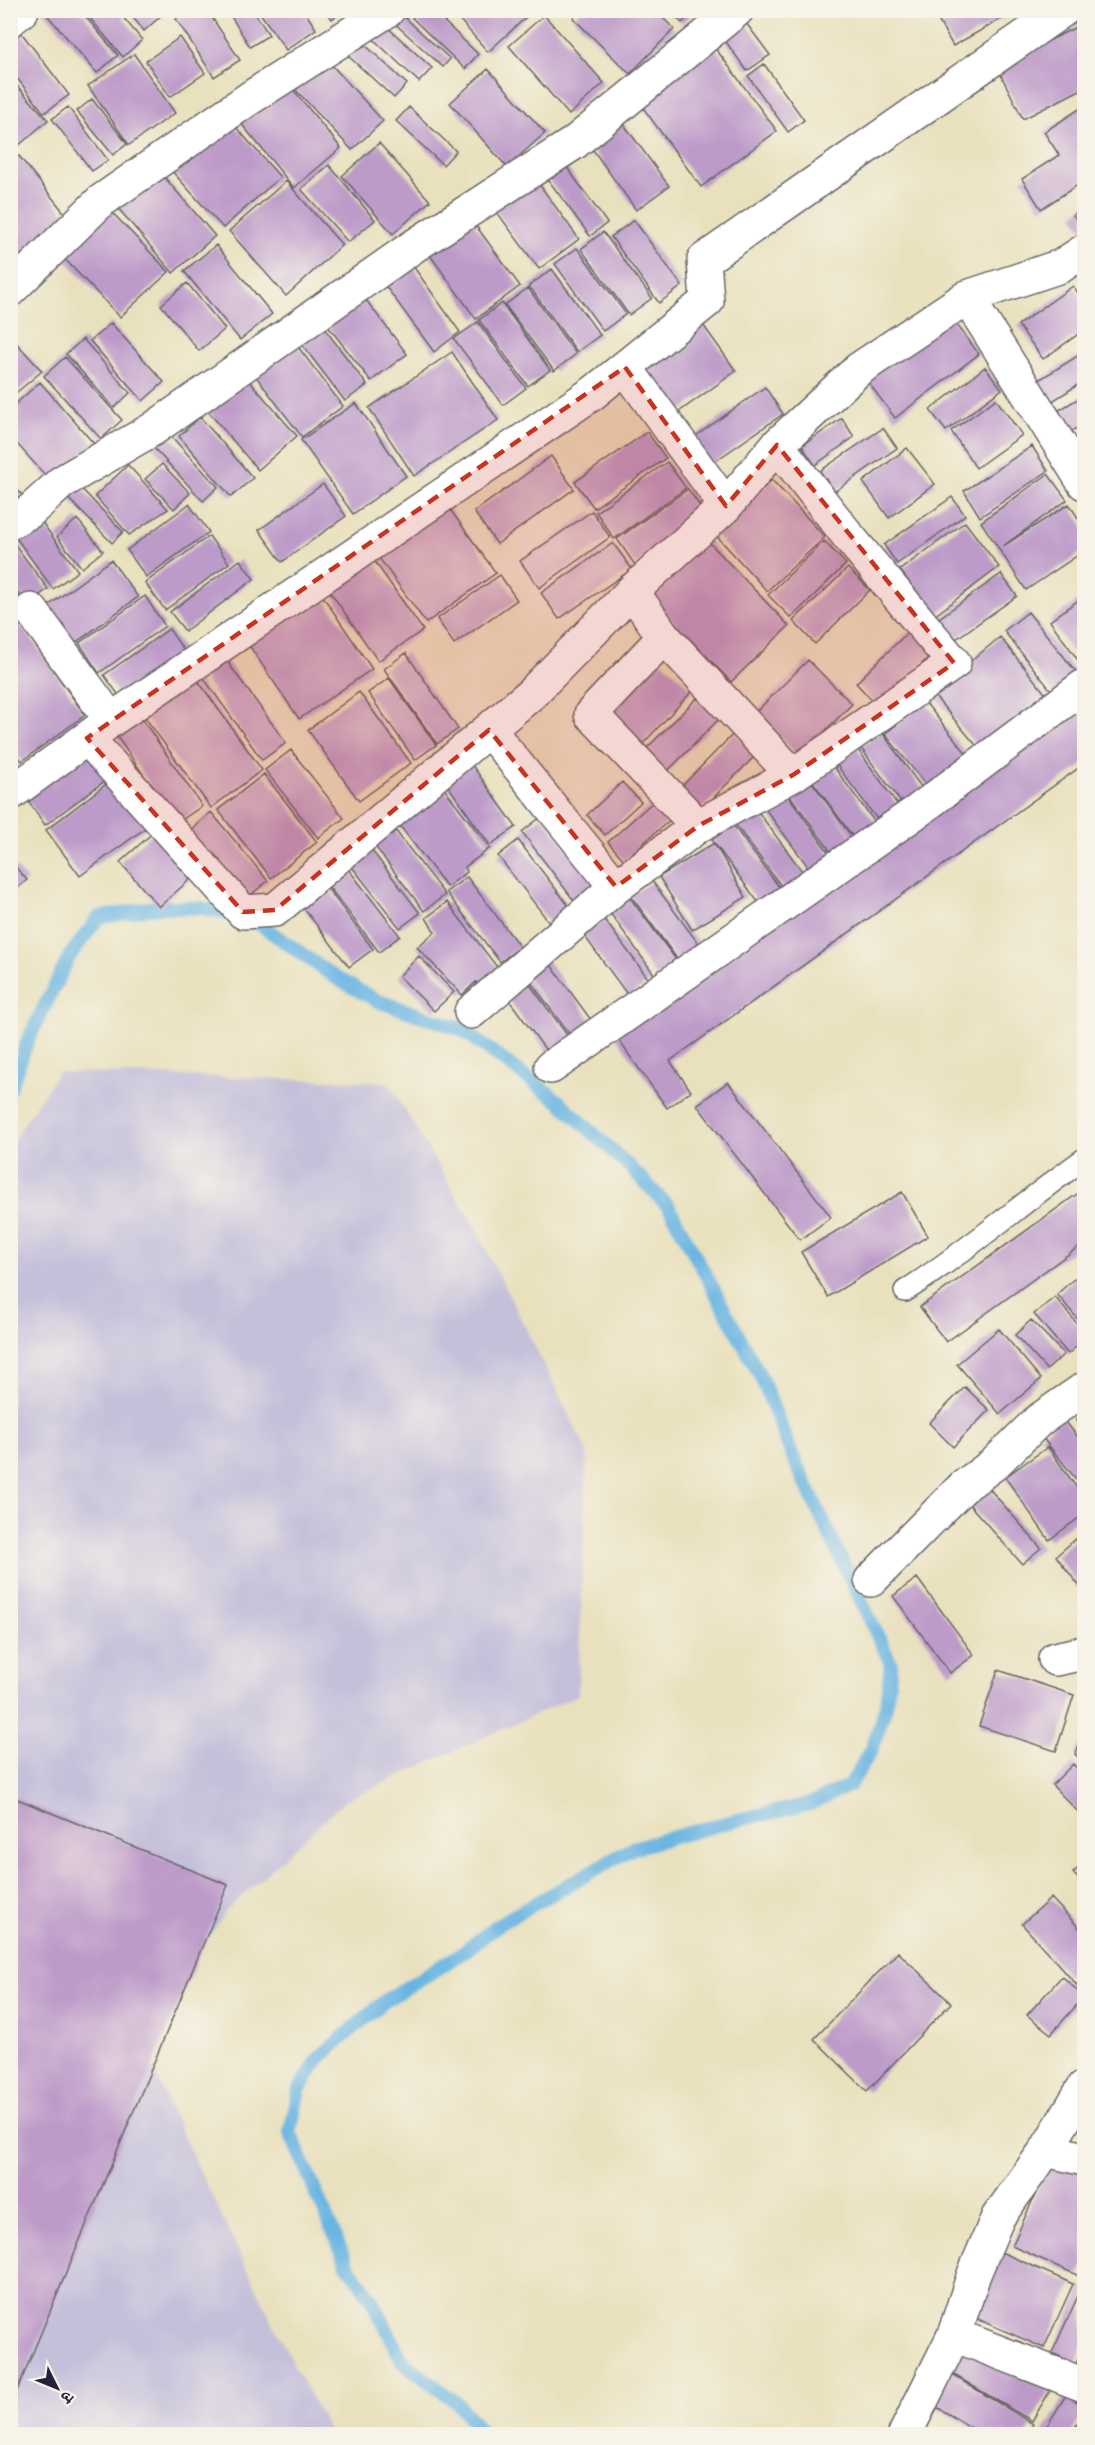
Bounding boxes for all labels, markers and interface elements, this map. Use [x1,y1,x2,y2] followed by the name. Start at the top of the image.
[27,2358,87,2418] north arrow
[54,2385,78,2408] text: उ

